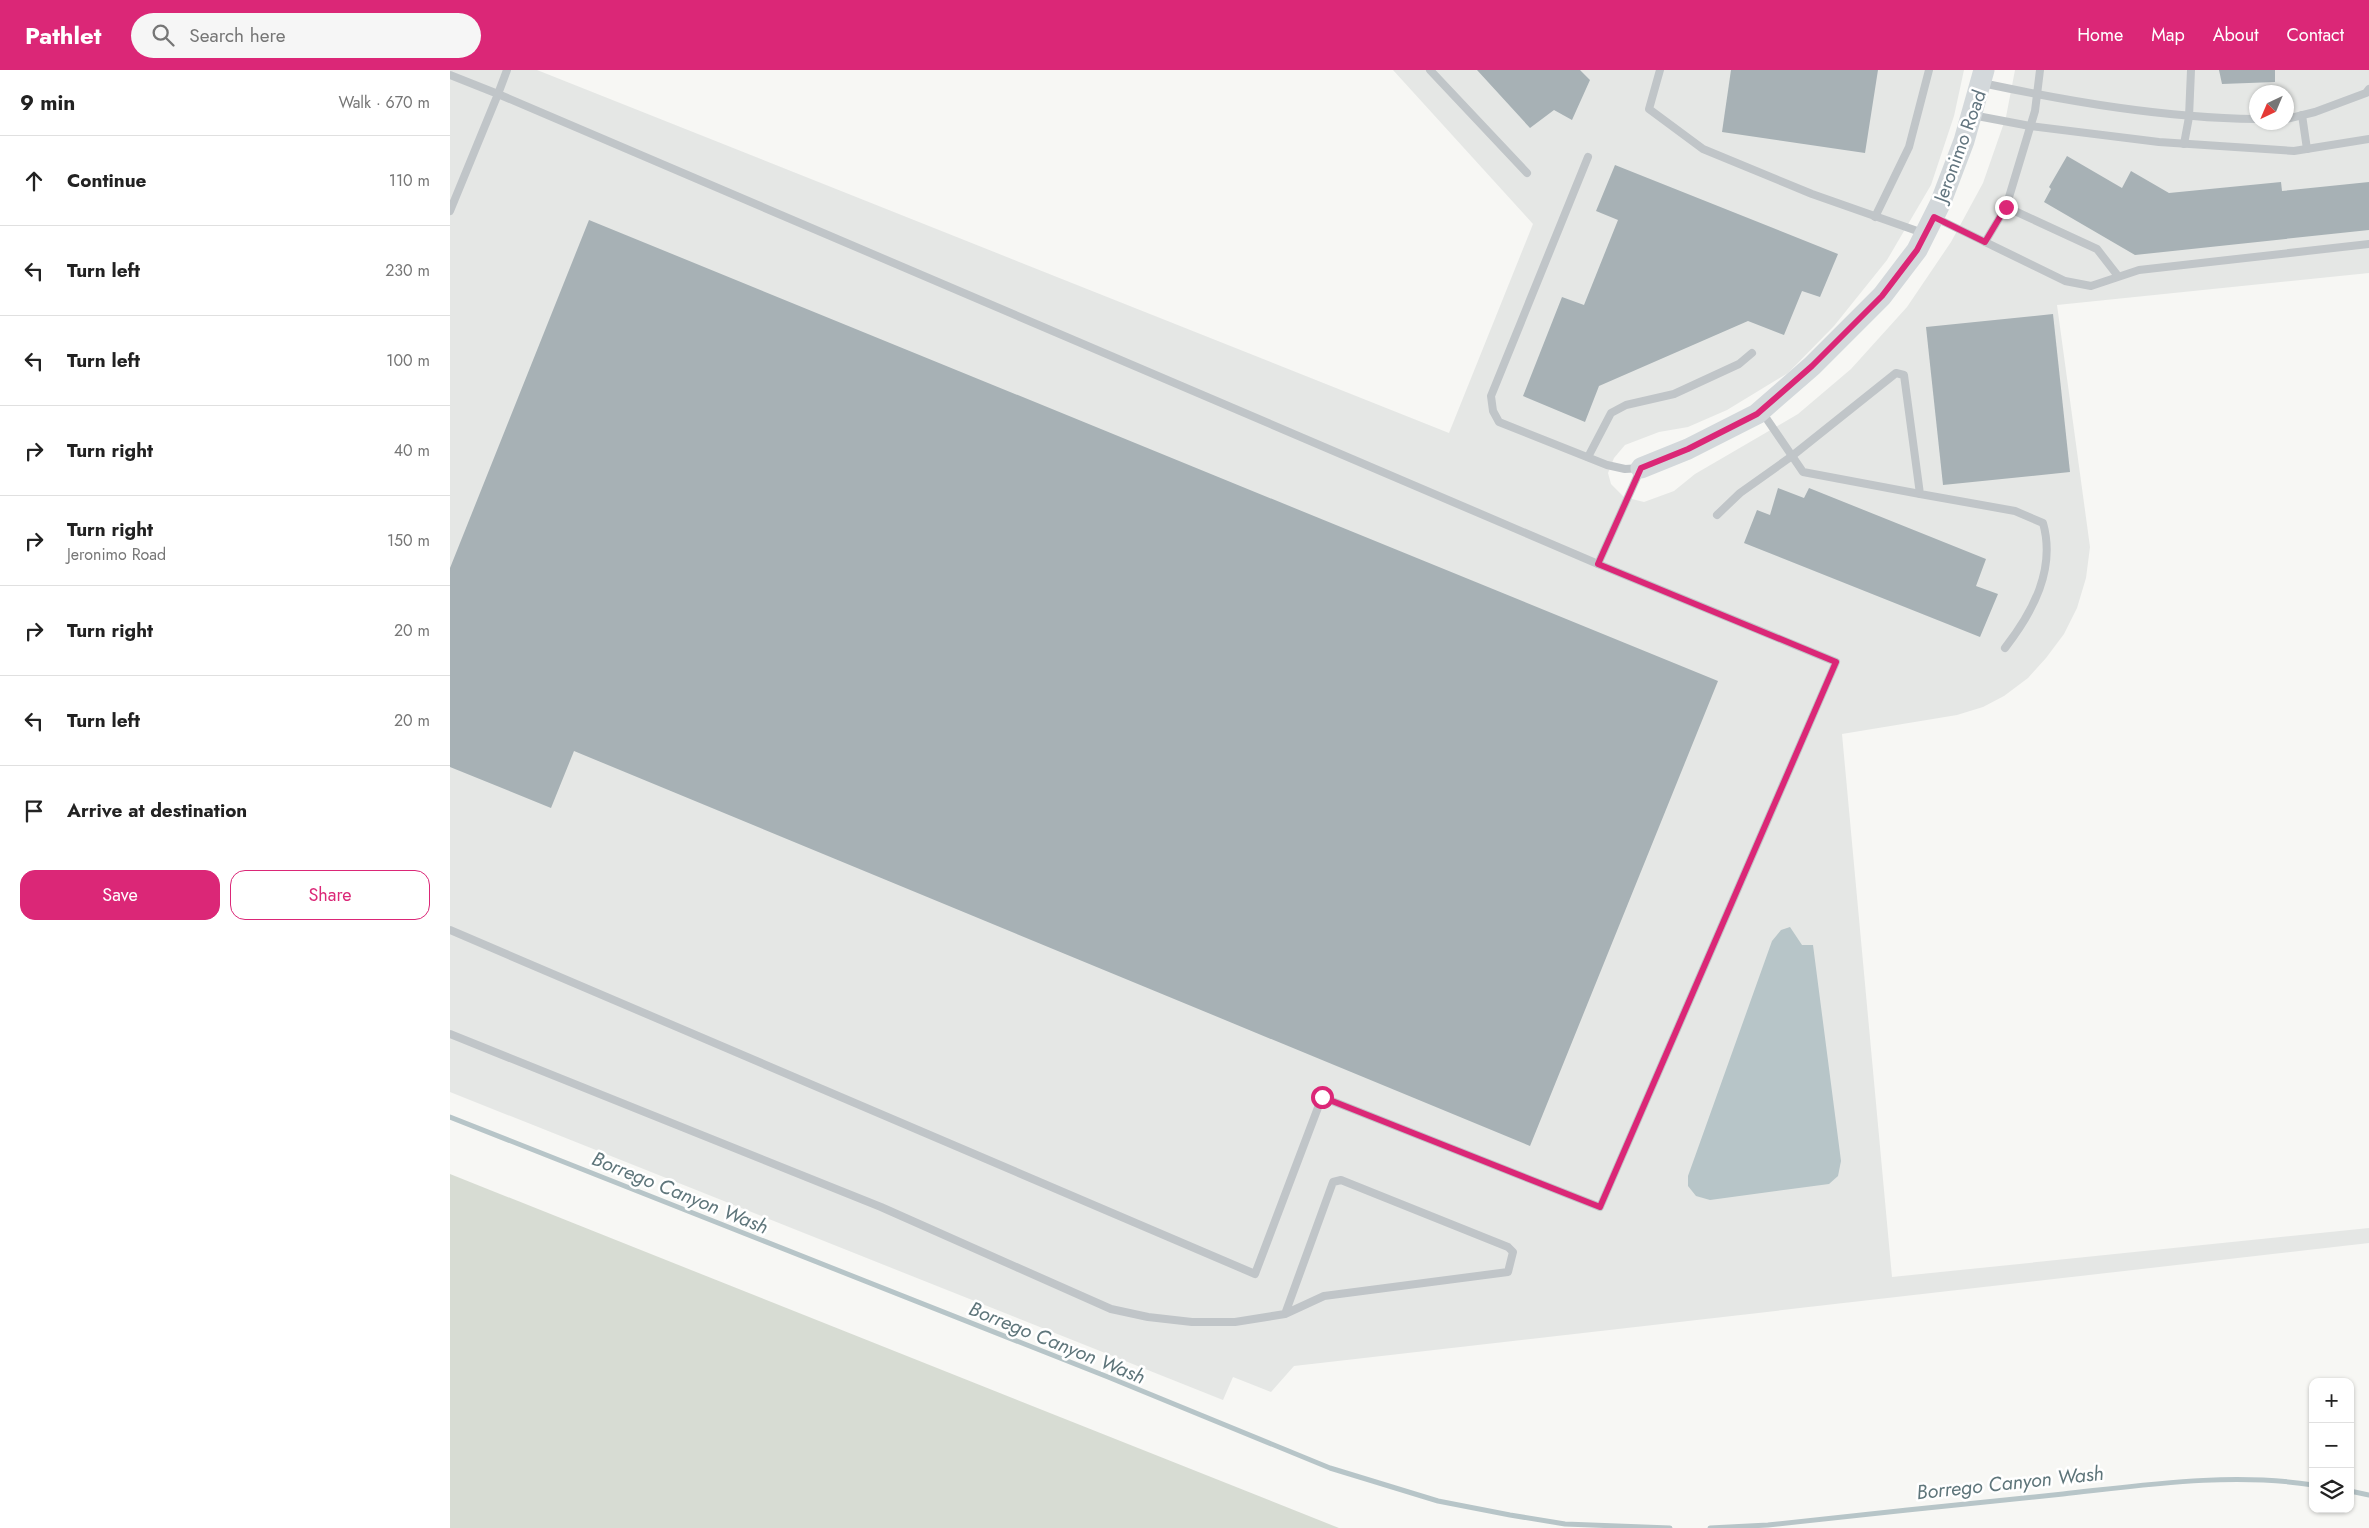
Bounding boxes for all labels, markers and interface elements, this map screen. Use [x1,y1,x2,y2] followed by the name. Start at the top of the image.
[131,13,481,58] search box
[25,18,101,53] text: Pathlet
[149,21,177,49] icon: search
[189,22,285,49] text: Search here
[2077,22,2123,48] text: Home
[2151,22,2185,48] text: Map
[2213,22,2258,48] text: About
[2286,22,2344,48] text: Contact
[2249,85,2294,130] north arrow
[1926,86,1993,209] street label: Jeronimo Road
[20,88,75,118] text: 9 min
[338,91,430,114] text: Walk · 670 m
[20,167,48,195] icon: ahead
[67,167,146,194] text: Continue
[389,169,430,192] text: 110 m
[1995,196,2018,219] route end
[20,257,48,285] icon: left
[67,257,140,284] text: Turn left
[385,259,430,282] text: 230 m
[20,347,48,375] icon: left
[67,347,140,374] text: Turn left
[386,349,430,372] text: 100 m
[20,437,48,465] icon: right
[67,437,153,464] text: Turn right
[394,439,430,462] text: 40 m
[67,516,153,543] text: Turn right
[20,527,48,555] icon: right
[387,529,430,552] text: 150 m
[67,543,166,566] text: Jeronimo Road
[20,617,48,645] icon: right
[67,617,153,644] text: Turn right
[394,619,430,642] text: 20 m
[20,707,48,735] icon: left
[67,707,140,734] text: Turn left
[394,709,430,732] text: 20 m
[20,797,48,825] icon: arrive
[67,797,247,824] text: Arrive at destination
[20,870,220,920] button: Save
[230,870,430,920] button: Share
[1311,1086,1334,1109] route start
[587,1144,773,1242] water label: Borrego Canyon Wash
[964,1294,1150,1392] water label: Borrego Canyon Wash
[2309,1378,2354,1513] map controls
[2309,1378,2354,1423] button: +
[2309,1423,2354,1468] button: −
[1915,1459,2105,1507] water label: Borrego Canyon Wash
[2309,1468,2354,1513] button: layers

